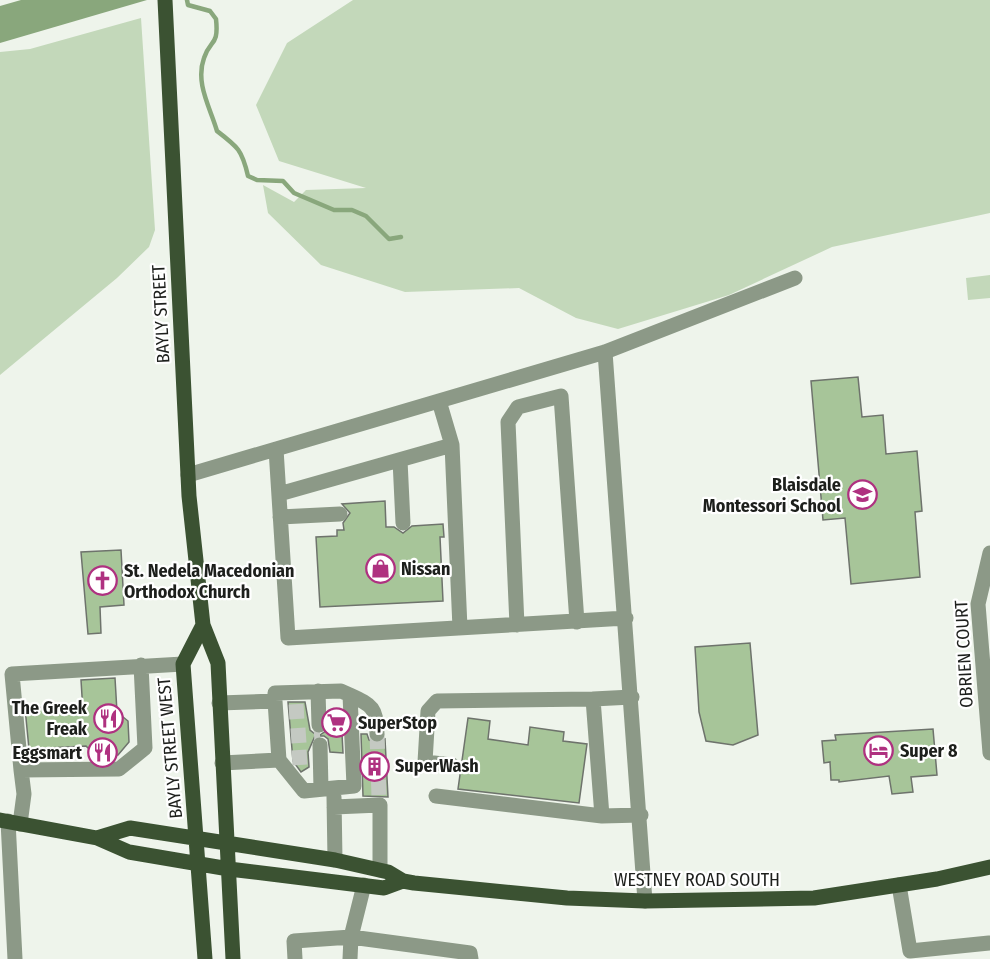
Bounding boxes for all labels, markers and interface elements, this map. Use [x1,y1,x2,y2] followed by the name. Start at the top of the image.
[147,263,175,364] street label: BAYLY STREET
[703,474,841,517] place label: Blaisdale Montessori School
[846,479,878,511] school or university icon: Blaisdale Montessori School
[364,553,396,585] shop icon: Nissan
[401,558,450,580] place label: Nissan
[124,560,294,603] place label: St. Nedela Macedonian Orthodox Church
[87,565,119,597] church icon: St. Nedela Macedonian Orthodox Church
[950,599,978,708] street label: OBRIEN COURT
[153,676,187,819] street label: BAYLY STREET WEST
[12,697,88,740] place label: The Greek Freak
[92,702,124,734] restaurant icon: The Greek Freak
[321,707,353,739] supermarket icon: SuperStop
[358,712,437,734] place label: SuperStop
[863,735,895,767] hotel icon: Super 8
[87,737,119,769] restaurant icon: Eggsmart
[900,740,958,762] place label: Super 8
[13,742,83,764] place label: Eggsmart
[358,750,390,782] building icon: SuperWash
[395,755,479,777] place label: SuperWash
[614,869,780,891] street label: WESTNEY ROAD SOUTH

